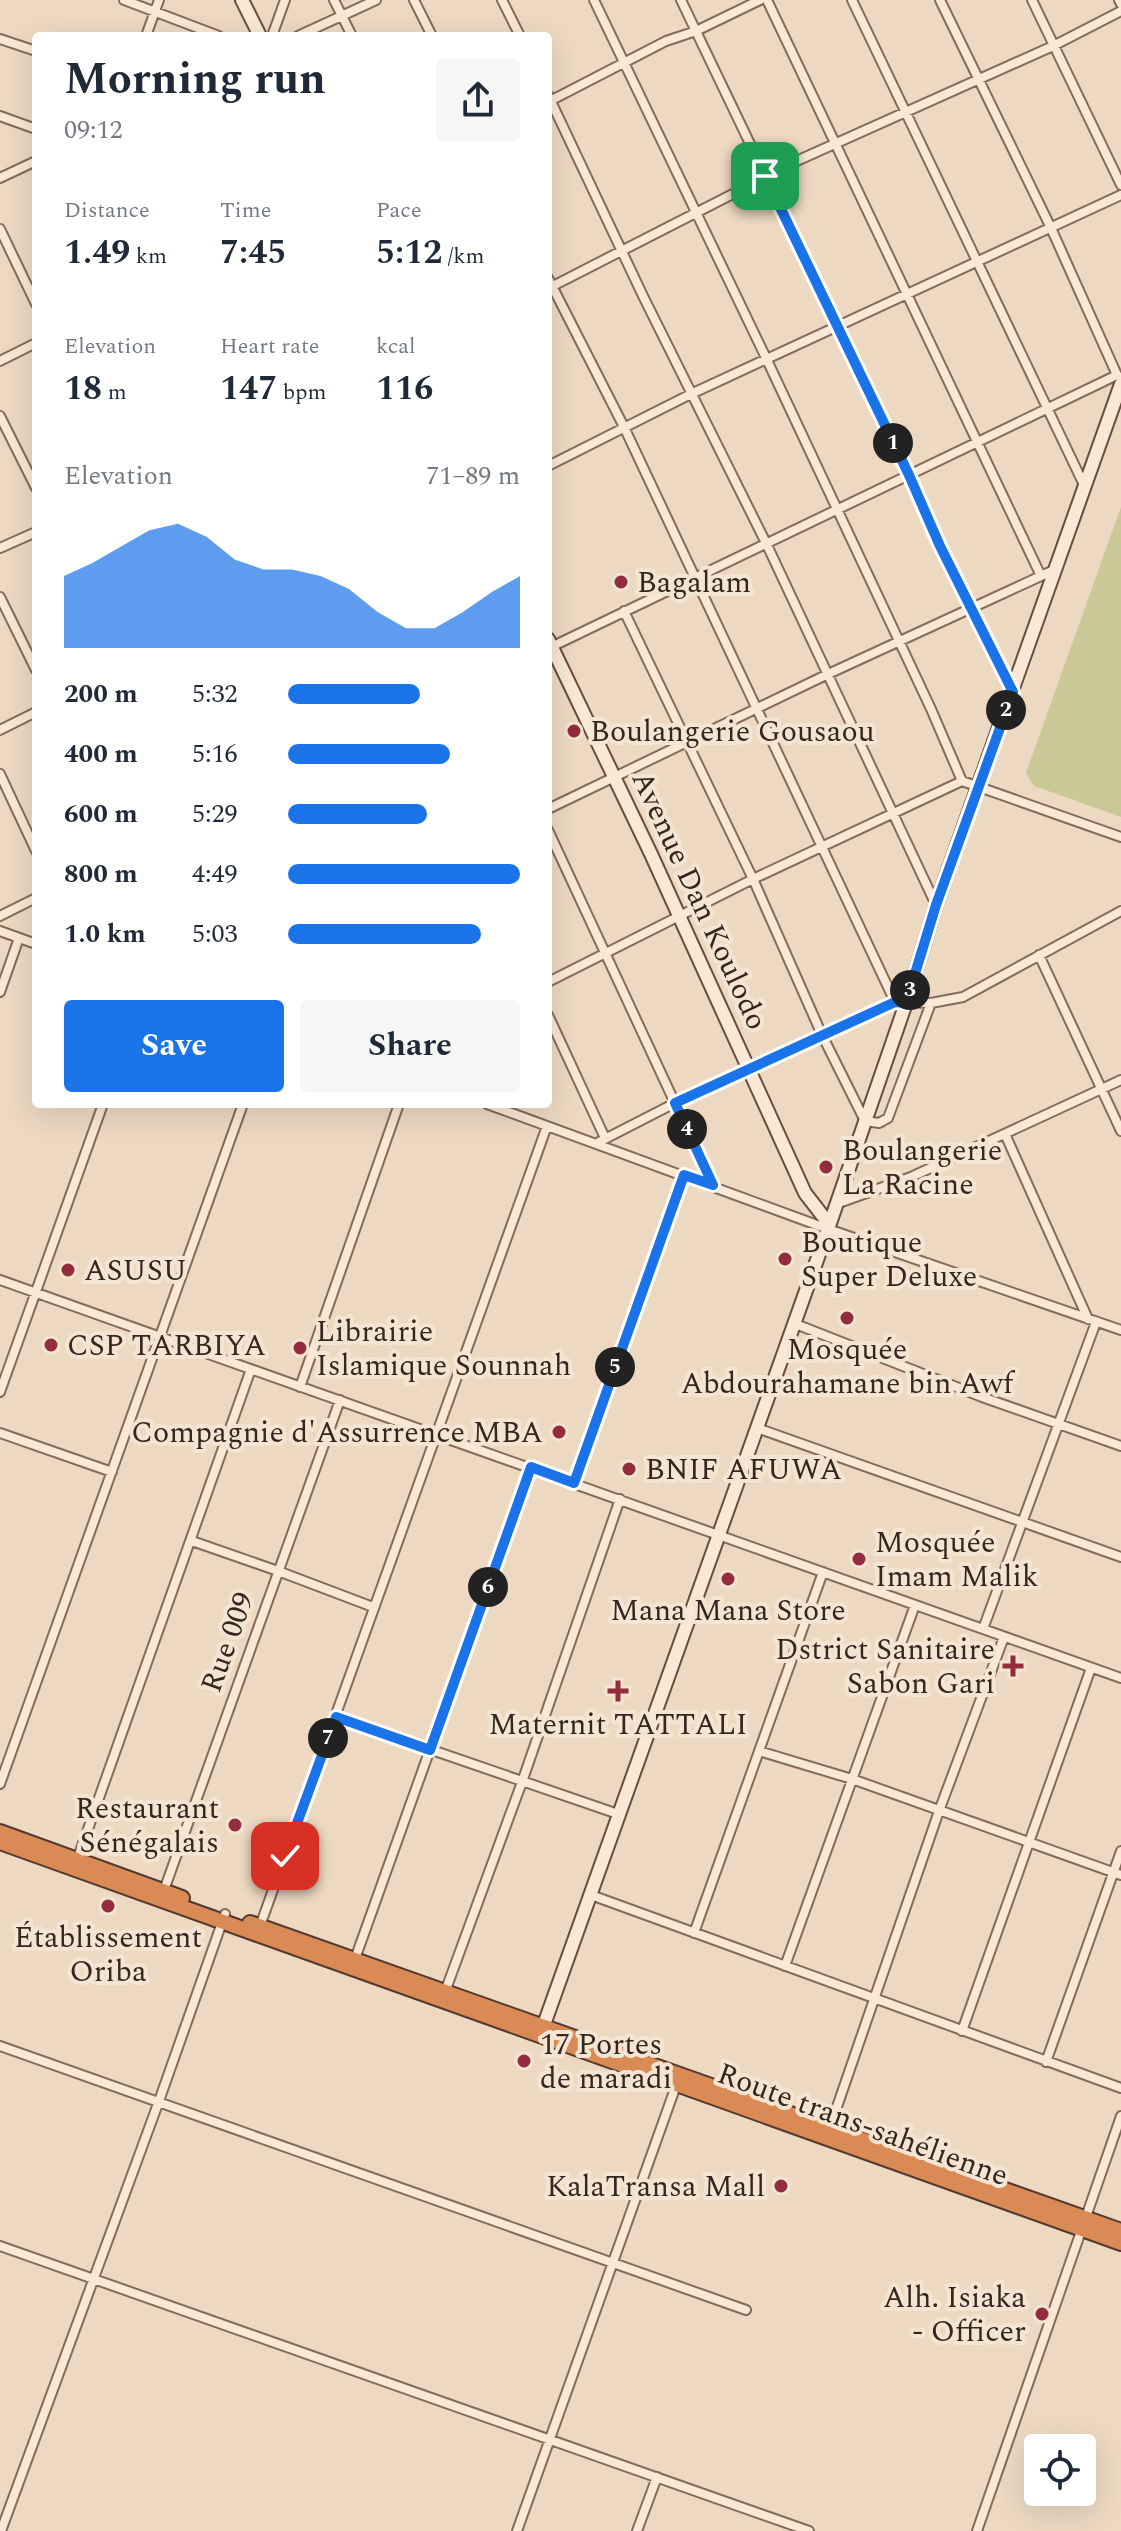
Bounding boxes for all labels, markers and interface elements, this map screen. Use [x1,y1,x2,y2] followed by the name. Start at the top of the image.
[64,46,326,113] text: Morning run
[436,58,520,142] button: share
[64,110,123,150] text: 09:12
[731,142,799,210] pin
[743,154,787,198] icon: arrive
[64,194,150,227] text: Distance
[220,194,271,227] text: Time
[376,194,422,227] text: Pace
[64,227,130,279] text: 1.49
[220,227,286,279] text: 7:45
[376,227,442,279] text: 5:12
[130,240,167,273] text: km
[442,240,485,273] text: /km
[64,330,156,363] text: Elevation
[220,330,320,363] text: Heart rate
[376,330,416,363] text: kcal
[64,363,102,415] text: 18
[220,363,277,415] text: 147
[376,363,433,415] text: 116
[102,376,127,409] text: m
[277,376,326,409] text: bpm
[873,423,913,463] pin: 1
[887,426,899,459] text: 1
[64,456,173,496] text: Elevation
[426,456,520,496] text: 71–89 m
[637,560,751,606] place label: Bagalam
[612,573,630,591] marker: Bagalam
[64,674,138,714] text: 200 m
[192,674,238,714] text: 5:32
[986,690,1026,730] pin: 2
[1000,693,1012,726] text: 2
[590,709,875,755] place label: Boulangerie Gousaou
[565,722,583,740] marker: Boulangerie Gousaou
[64,734,138,774] text: 400 m
[192,734,238,774] text: 5:16
[619,763,779,1038] street label: Avenue Dan Koulodo
[64,794,138,834] text: 600 m
[192,794,238,834] text: 5:29
[64,854,138,894] text: 800 m
[192,854,238,894] text: 4:49
[64,914,146,954] text: 1.0 km
[192,914,238,954] text: 5:03
[890,970,930,1010] pin: 3
[904,973,916,1006] text: 3
[64,1000,284,1092] button: Save
[300,1000,520,1092] button: Share
[667,1109,707,1149] pin: 4
[681,1112,693,1145] text: 4
[842,1128,1002,1208] place label: Boulangerie La Racine
[817,1158,835,1176] marker: Boulangerie La Racine
[801,1220,977,1300] place label: Boutique Super Deluxe
[84,1248,187,1294] place label: ASUSU
[776,1250,794,1268] marker: Boutique Super Deluxe
[59,1261,77,1279] marker: ASUSU
[316,1309,571,1389] place label: Librairie Islamique Sounnah
[838,1309,856,1327] marker: Mosquée Abdourahamane bin Awf
[67,1323,266,1369] place label: CSP TARBIYA
[681,1327,1016,1407] place label: Mosquée Abdourahamane bin Awf
[42,1336,60,1354] marker: CSP TARBIYA
[291,1339,309,1357] marker: Librairie Islamique Sounnah
[595,1347,635,1387] pin: 5
[609,1350,621,1383] text: 5
[131,1410,543,1456] place label: Compagnie d'Assurrence MBA
[550,1423,568,1441] marker: Compagnie d'Assurrence MBA
[645,1447,842,1493] place label: BNIF AFUWA
[620,1460,638,1478] marker: BNIF AFUWA
[875,1520,1039,1600] place label: Mosquée Imam Malik
[850,1550,868,1568] marker: Mosquée Imam Malik
[468,1567,508,1607] pin: 6
[482,1570,494,1603] text: 6
[719,1570,737,1588] marker: Mana Mana Store
[189,1586,267,1699] street label: Rue 009
[610,1588,846,1634] place label: Mana Mana Store
[775,1627,995,1707] place label: Dstrict Sanitaire Sabon Gari
[1002,1655,1024,1677] marker: Dstrict Sanitaire Sabon Gari
[607,1680,629,1702] marker: Maternit TATTALI
[489,1702,747,1748] place label: Maternit TATTALI
[308,1718,348,1758] pin: 7
[322,1721,334,1754] text: 7
[75,1786,219,1866] place label: Restaurant Sénégalais
[226,1816,244,1834] marker: Restaurant Sénégalais
[251,1822,319,1890] pin
[263,1834,307,1878] icon: check
[99,1897,117,1915] marker: Établissement Oriba
[14,1915,202,1995] place label: Établissement Oriba
[540,2022,672,2102] place label: 17 Portes de maradi
[711,2051,1015,2199] street label: Route trans-sahélienne
[515,2052,533,2070] marker: 17 Portes de maradi
[546,2164,765,2210] place label: KalaTransa Mall
[772,2177,790,2195] marker: KalaTransa Mall
[883,2275,1026,2355] place label: Alh. Isiaka - Officer
[1033,2305,1051,2323] marker: Alh. Isiaka - Officer
[1024,2434,1096,2506] map controls
[1024,2434,1096,2506] button: locate

